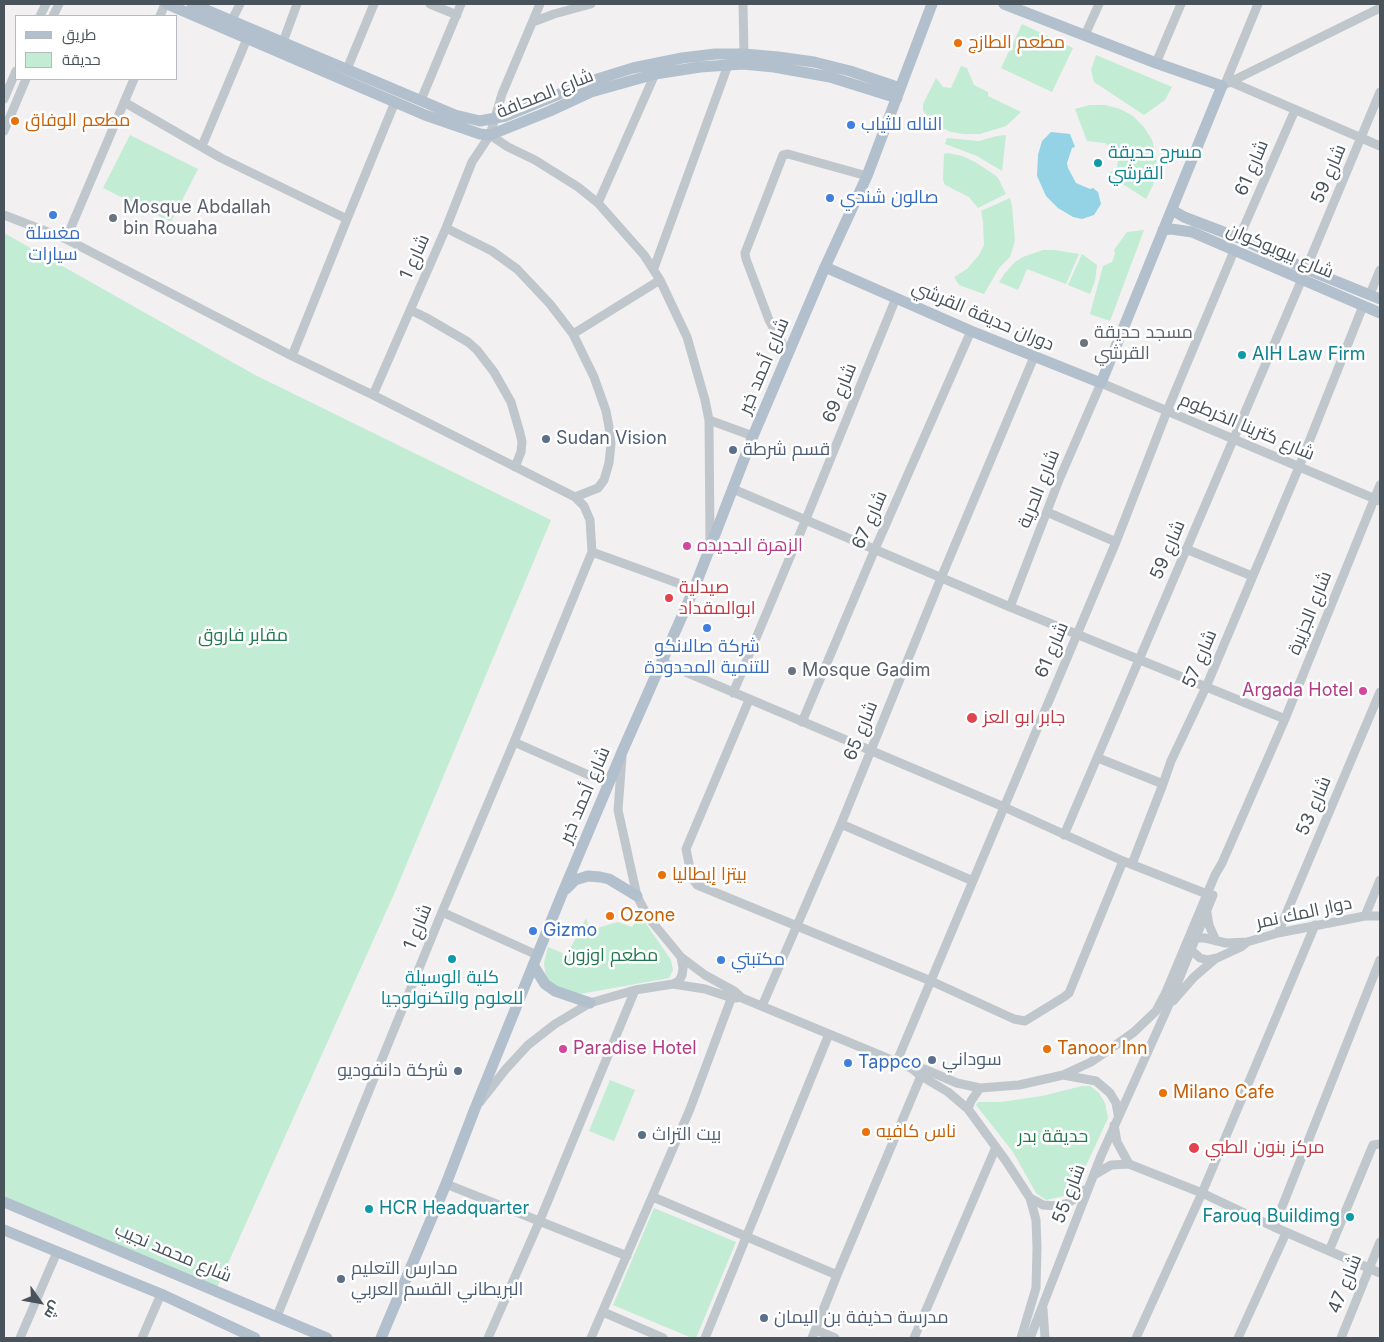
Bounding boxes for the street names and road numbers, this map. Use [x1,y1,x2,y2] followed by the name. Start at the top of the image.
[493,65,597,123] street label: شارع الصحافة
[1231,137,1273,199] street label: شارع 61
[1307,141,1351,207] street label: شارع 59
[1223,219,1337,283] street label: شارع بيويوكوان
[396,231,434,283] street label: شارع 1
[909,276,1057,356] street label: دوران حديقة القرشي
[734,315,794,417] street label: شارع أحمد خير
[818,360,862,426] street label: شارع 69
[1176,389,1318,465] street label: شارع كترينا الخرطوم
[1014,447,1064,531] street label: شارع الحرية
[848,488,892,552] street label: شارع 67
[1146,517,1190,583] street label: شارع 59
[1283,568,1337,658] street label: شارع الجزيرة
[1031,619,1073,681] street label: شارع 61
[1178,627,1222,691] street label: شارع 57
[839,698,883,764] street label: شارع 65
[555,744,615,846] street label: شارع أحمد خير
[1292,773,1336,839] street label: شارع 53
[1254,892,1354,934] street label: دوار المك نمر
[399,901,437,953] street label: شارع 1
[1048,1161,1090,1227] street label: شارع 55
[111,1219,235,1287] street label: شارع محمد نجيب
[1323,1251,1367,1317] street label: شارع 47

